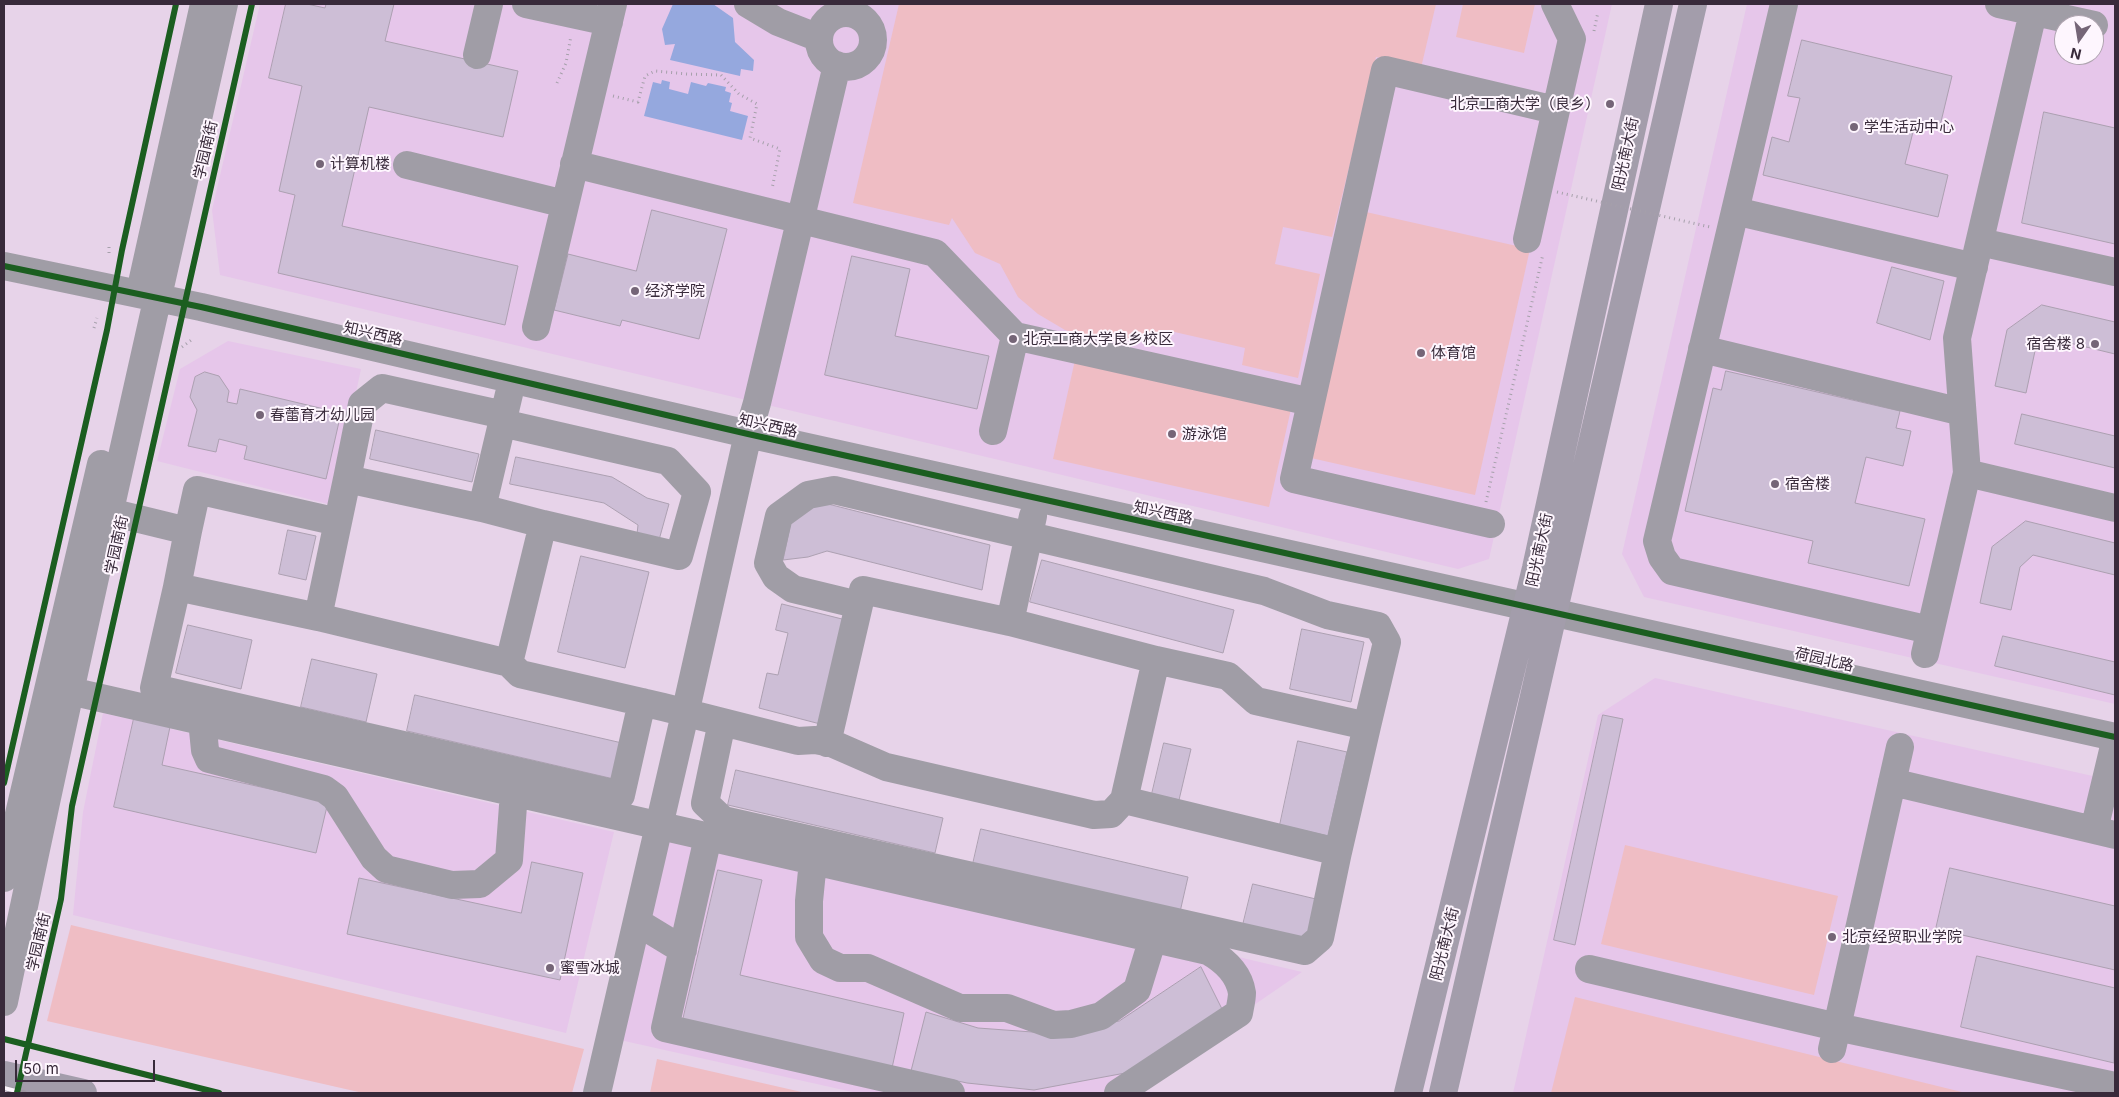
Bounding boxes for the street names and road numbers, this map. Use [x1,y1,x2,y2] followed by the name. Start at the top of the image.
[1609,115,1643,193] street label: 阳光南大街
[190,119,222,181] street label: 学园南街
[342,318,404,350] street label: 知兴西路
[737,410,799,442] street label: 知兴西路
[1132,498,1194,528] street label: 知兴西路
[1523,511,1557,589] street label: 阳光南大街
[102,514,132,576] street label: 学园南街
[1793,644,1855,676] street label: 荷园北路
[1427,905,1463,983] street label: 阳光南大街
[23,911,55,973] street label: 学园南街

